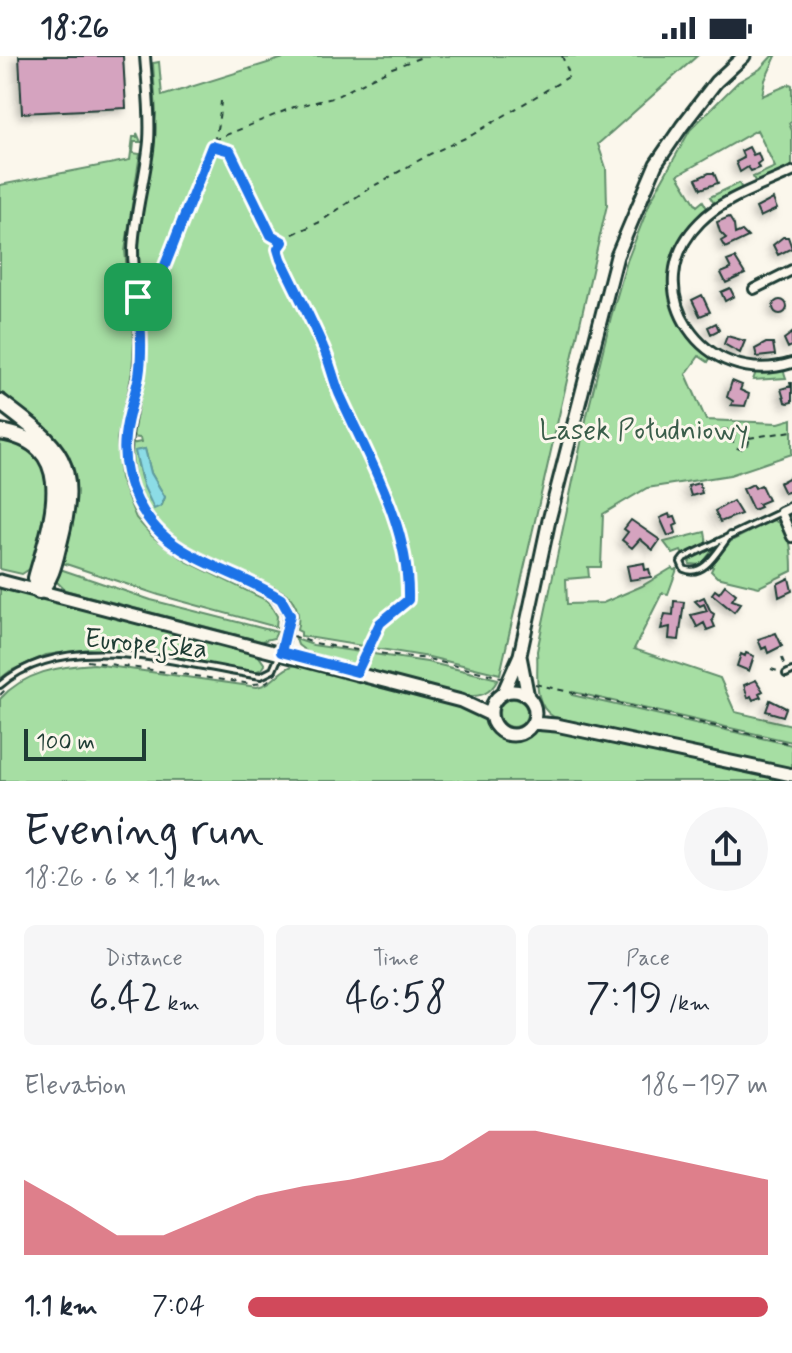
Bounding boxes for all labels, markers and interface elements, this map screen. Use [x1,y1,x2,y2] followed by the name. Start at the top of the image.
[40,9,109,48] text: 18:26
[104,263,172,331] pin
[116,275,160,319] icon: arrive
[539,413,749,450] park label: Lasek Południowy
[83,621,209,668] street label: Europejska
[24,725,146,761] scale bar
[36,729,95,757] text: 100 m
[24,803,264,861] text: Evening run
[684,807,768,891] button: share
[24,862,221,896] text: 18:26 · 6 × 1.1 km
[105,945,183,973] text: Distance
[373,945,419,973] text: Time
[626,945,670,973] text: Pace
[88,973,162,1025] text: 6.42
[345,973,447,1025] text: 46:58
[586,973,663,1025] text: 7:19
[162,990,200,1018] text: km
[663,990,710,1018] text: /km
[24,1069,126,1103] text: Elevation
[641,1069,768,1103] text: 186–197 m
[24,1290,98,1324] text: 1.1 km
[152,1290,205,1324] text: 7:04

